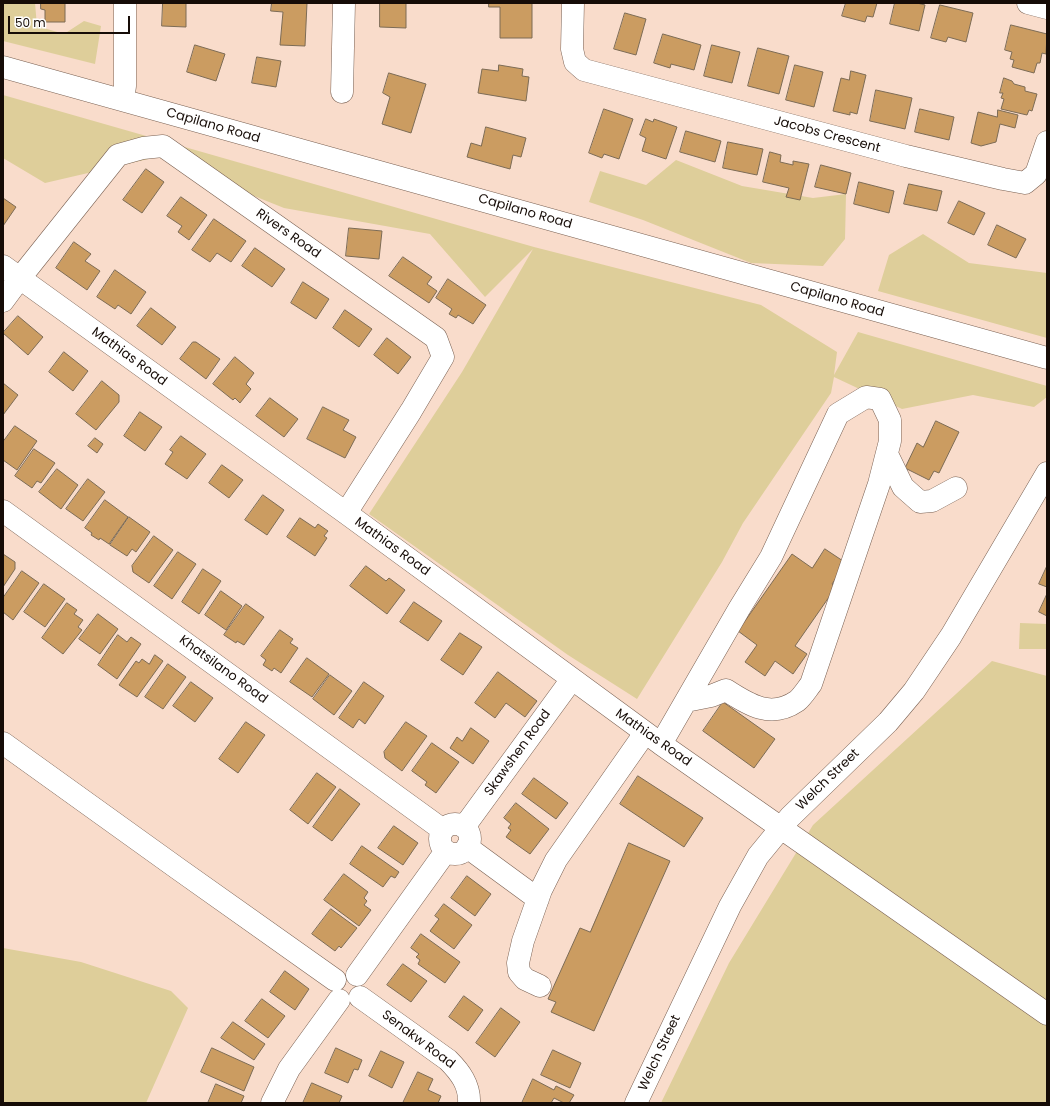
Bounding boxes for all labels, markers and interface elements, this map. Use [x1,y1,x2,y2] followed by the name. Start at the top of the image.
[10,8,132,34] scale bar
[15,14,46,31] text: 50 m
[164,105,262,147] street label: Capilano Road
[772,113,882,157] street label: Jacobs Crescent
[476,191,574,233] street label: Capilano Road
[253,206,323,262] street label: Rivers Road
[788,279,886,321] street label: Capilano Road
[88,325,170,389] street label: Mathias Road
[351,515,433,579] street label: Mathias Road
[176,633,270,707] street label: Khatsilano Road
[612,706,694,770] street label: Mathias Road
[482,707,554,799] street label: Skawshen Road
[793,746,863,814] street label: Welch Street
[378,1007,458,1073] street label: Senakw Road
[636,1013,684,1093] street label: Welch Street

